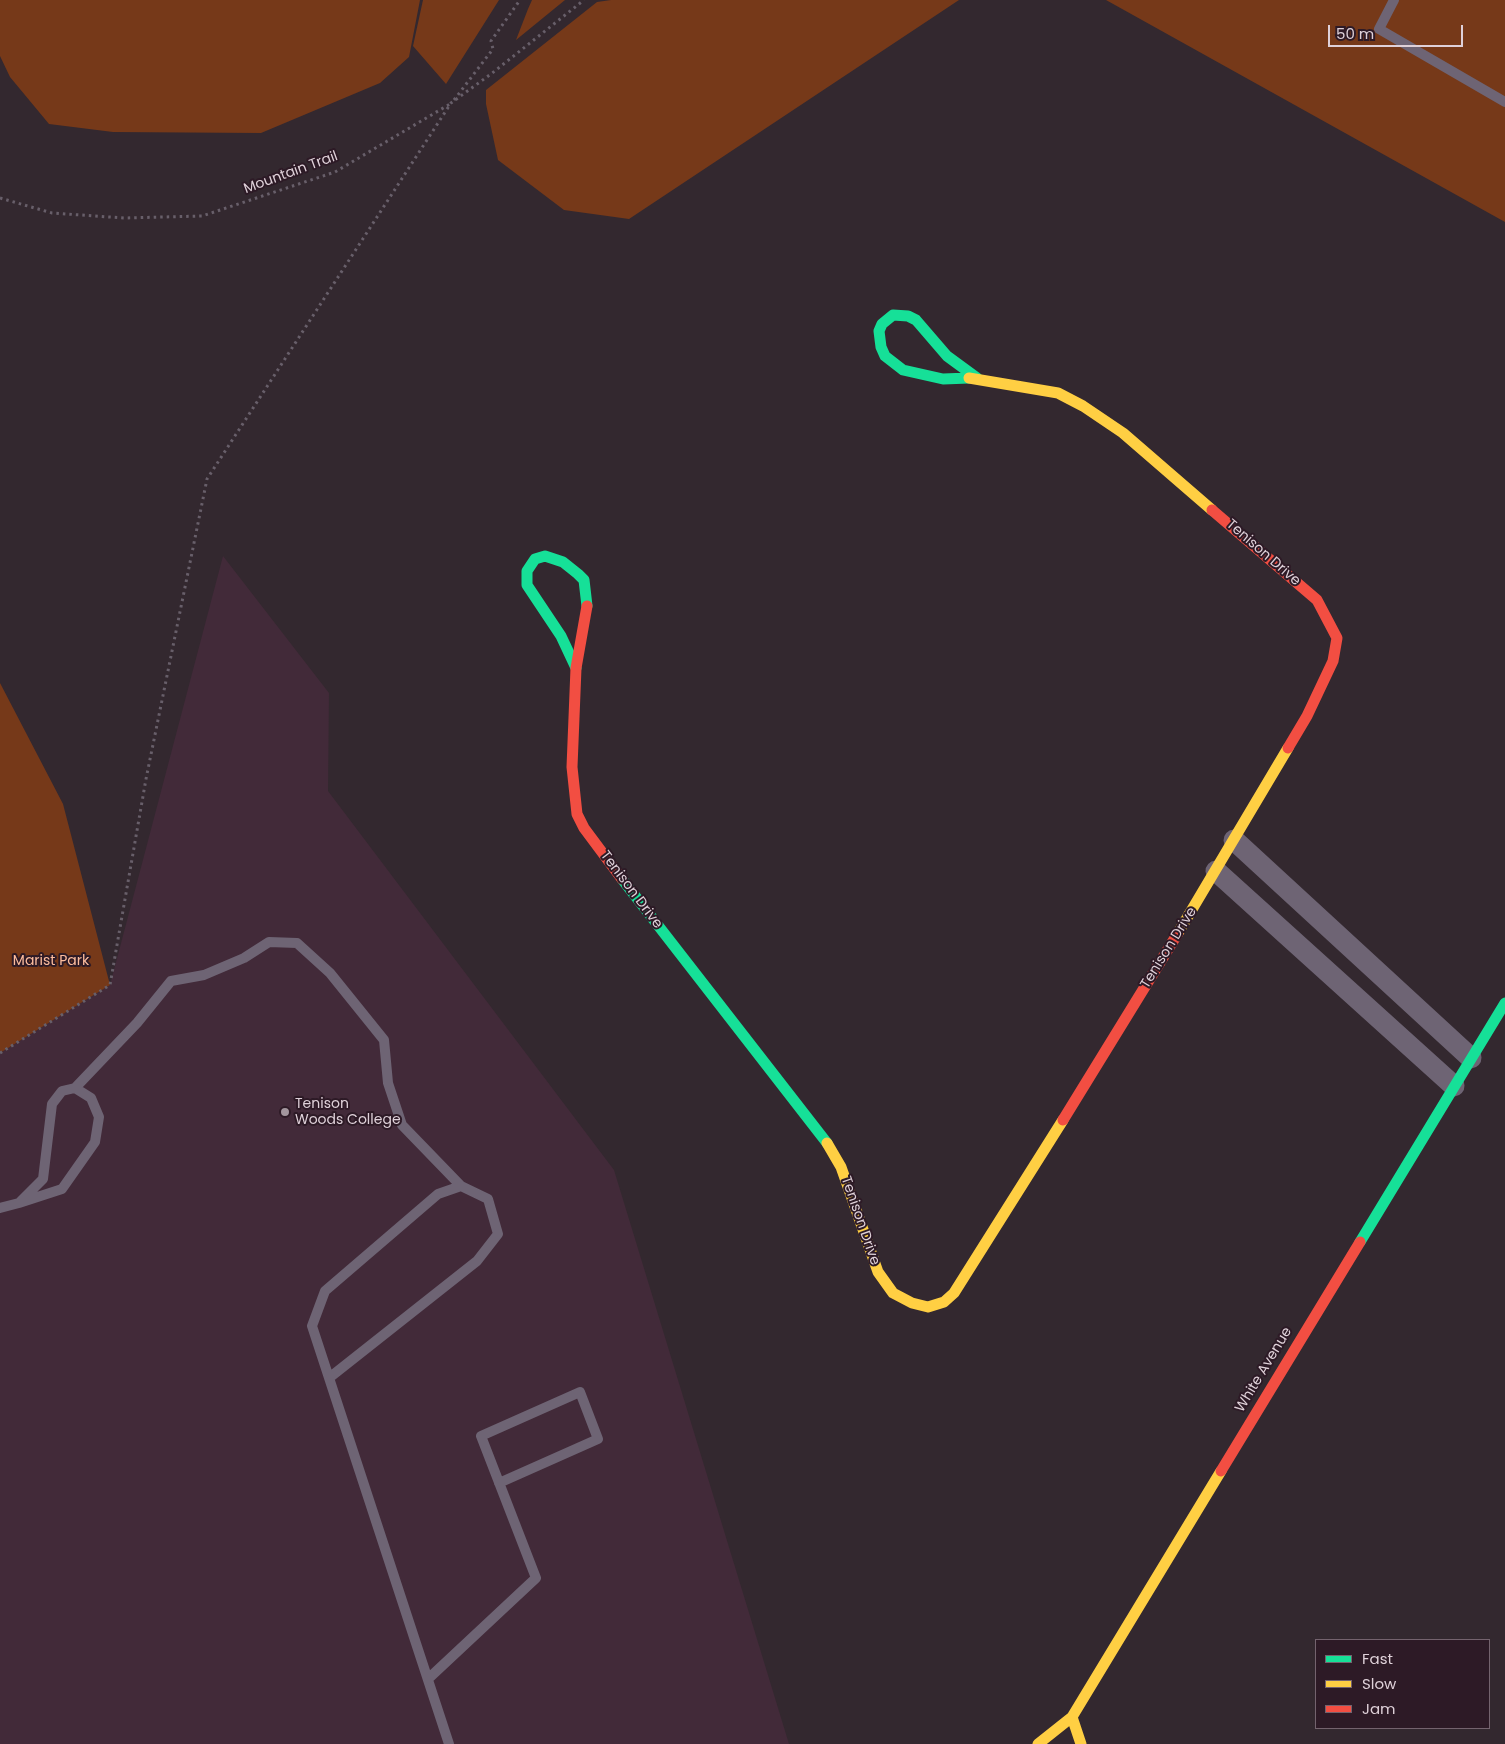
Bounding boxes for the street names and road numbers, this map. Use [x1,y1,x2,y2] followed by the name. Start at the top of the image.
[242,148,340,198] street label: Mountain Trail
[1223,516,1303,590] street label: Tenison Drive
[596,848,666,932] street label: Tenison Drive
[1137,904,1201,992] street label: Tenison Drive
[837,1174,883,1268] street label: Tenison Drive
[1232,1324,1296,1416] street label: White Avenue

